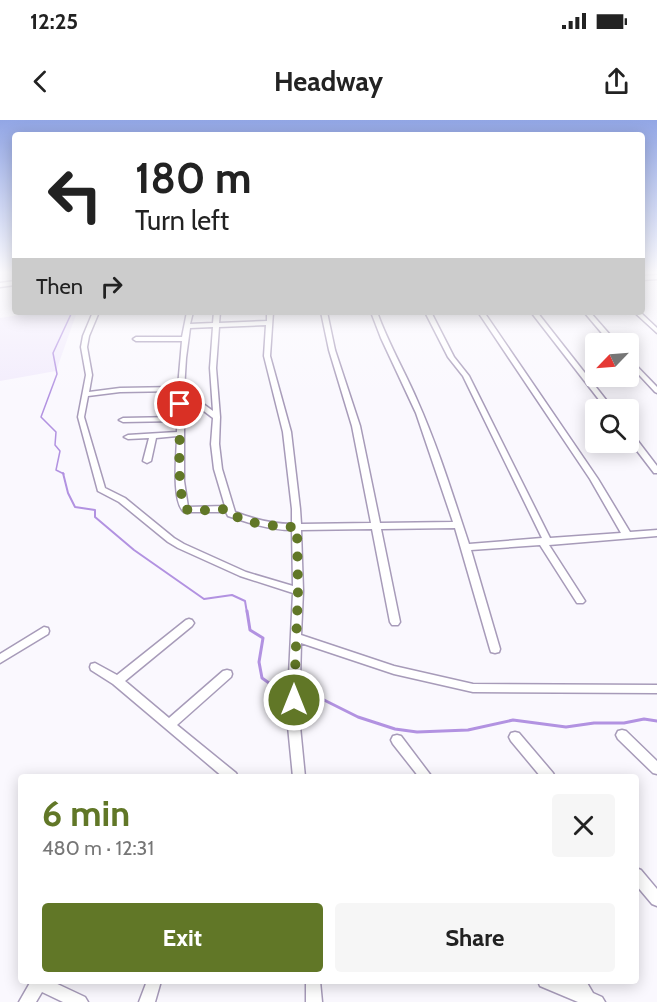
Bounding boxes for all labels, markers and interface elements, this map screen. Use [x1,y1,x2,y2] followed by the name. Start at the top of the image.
[30,8,78,35] text: 12:25
[24,65,57,98] icon: back
[274,65,383,98] text: Headway
[600,65,633,98] icon: share
[135,152,251,204] text: 180 m
[36,156,114,234] icon: left
[135,204,229,237] text: Turn left
[95,270,128,303] icon: right
[36,273,83,300] text: Then
[585,333,639,387] north arrow
[585,333,639,453] map controls
[154,378,205,429] pin
[163,387,196,420] icon: arrive
[585,399,639,453] button: search
[262,668,326,732] position arrow
[42,791,130,835] text: 6 min
[552,794,615,857] button: close
[42,836,154,860] text: 480 m · 12:31
[42,903,323,972] button: Exit
[335,903,615,972] button: Share

